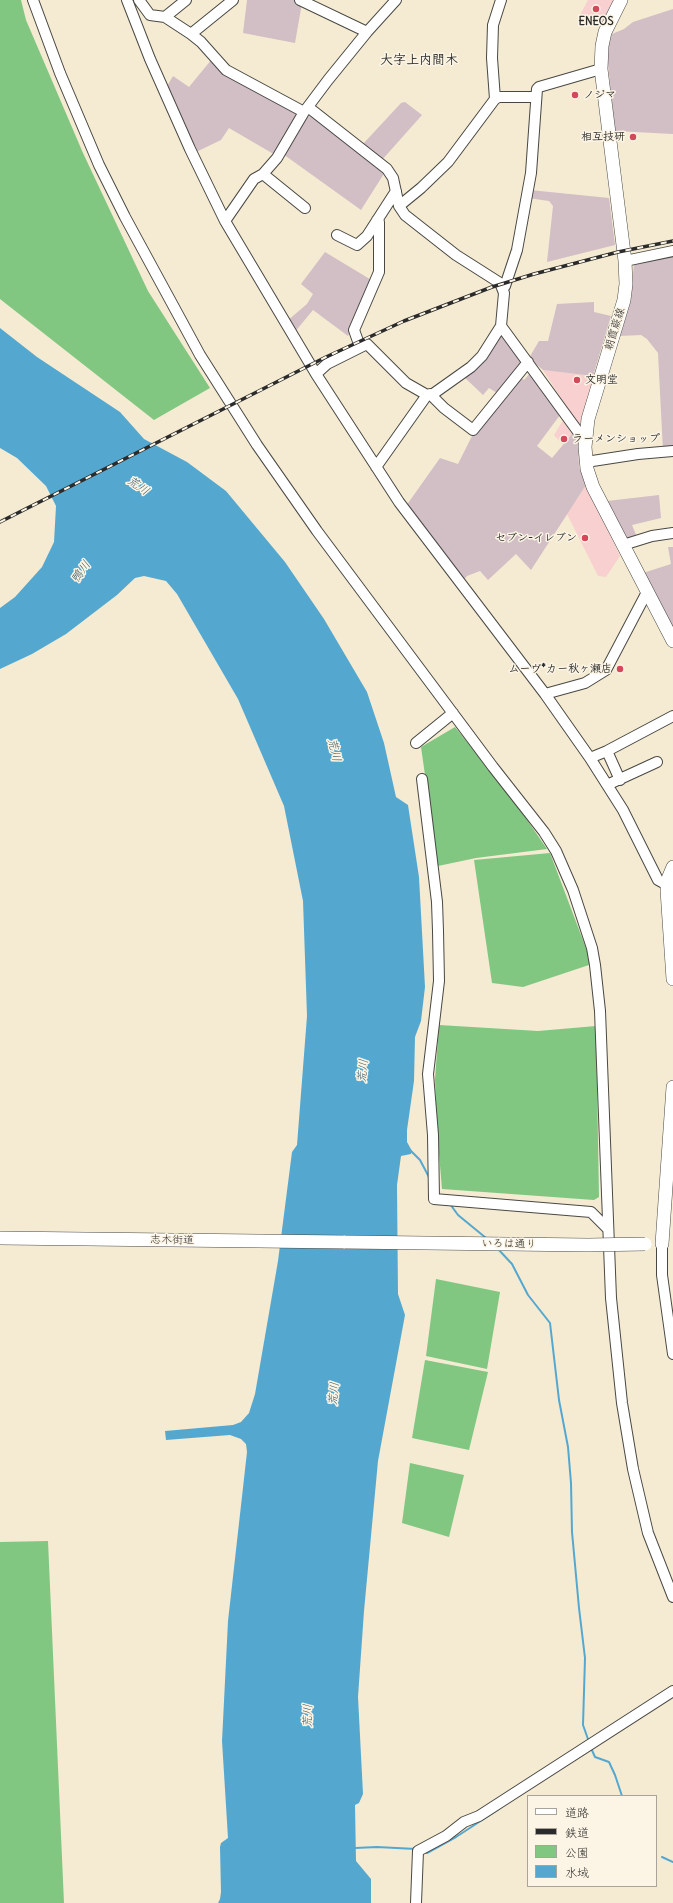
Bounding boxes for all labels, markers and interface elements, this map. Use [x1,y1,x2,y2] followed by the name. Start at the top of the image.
[591,4,601,14] marker: ENEOS
[578,15,614,29] place label: ENEOS
[380,52,458,68] district label: 大字上内間木
[583,88,616,102] place label: ノジマ
[570,90,580,100] marker: ノジマ
[581,130,625,144] place label: 相互技研
[628,132,638,142] marker: 相互技研
[602,306,628,352] street label: 朝霞蕨線
[585,373,618,387] place label: 文明堂
[572,375,582,385] marker: 文明堂
[572,432,660,446] place label: ラーメンショップ
[559,434,569,444] marker: ラーメンショップ
[124,473,152,499] water label: 荒川
[495,531,577,545] place label: セブン-イレブン
[580,533,590,543] marker: セブン-イレブン
[68,558,94,586] water label: 鴨川
[509,662,612,676] place label: ムーヴ*カー秋ヶ瀬店
[615,664,625,674] marker: ムーヴ*カー秋ヶ瀬店
[324,737,344,763] water label: 荒川
[355,1058,371,1084] water label: 荒川
[150,1233,194,1247] street label: 志木街道
[481,1237,537,1251] street label: いろは通り
[326,1381,342,1407] water label: 荒川
[301,1704,315,1728] water label: 荒川
[527,1795,657,1887] legend
[565,1805,589,1820] text: 道路
[565,1825,589,1840] text: 鉄道
[565,1845,589,1860] text: 公園
[565,1865,589,1880] text: 水域

